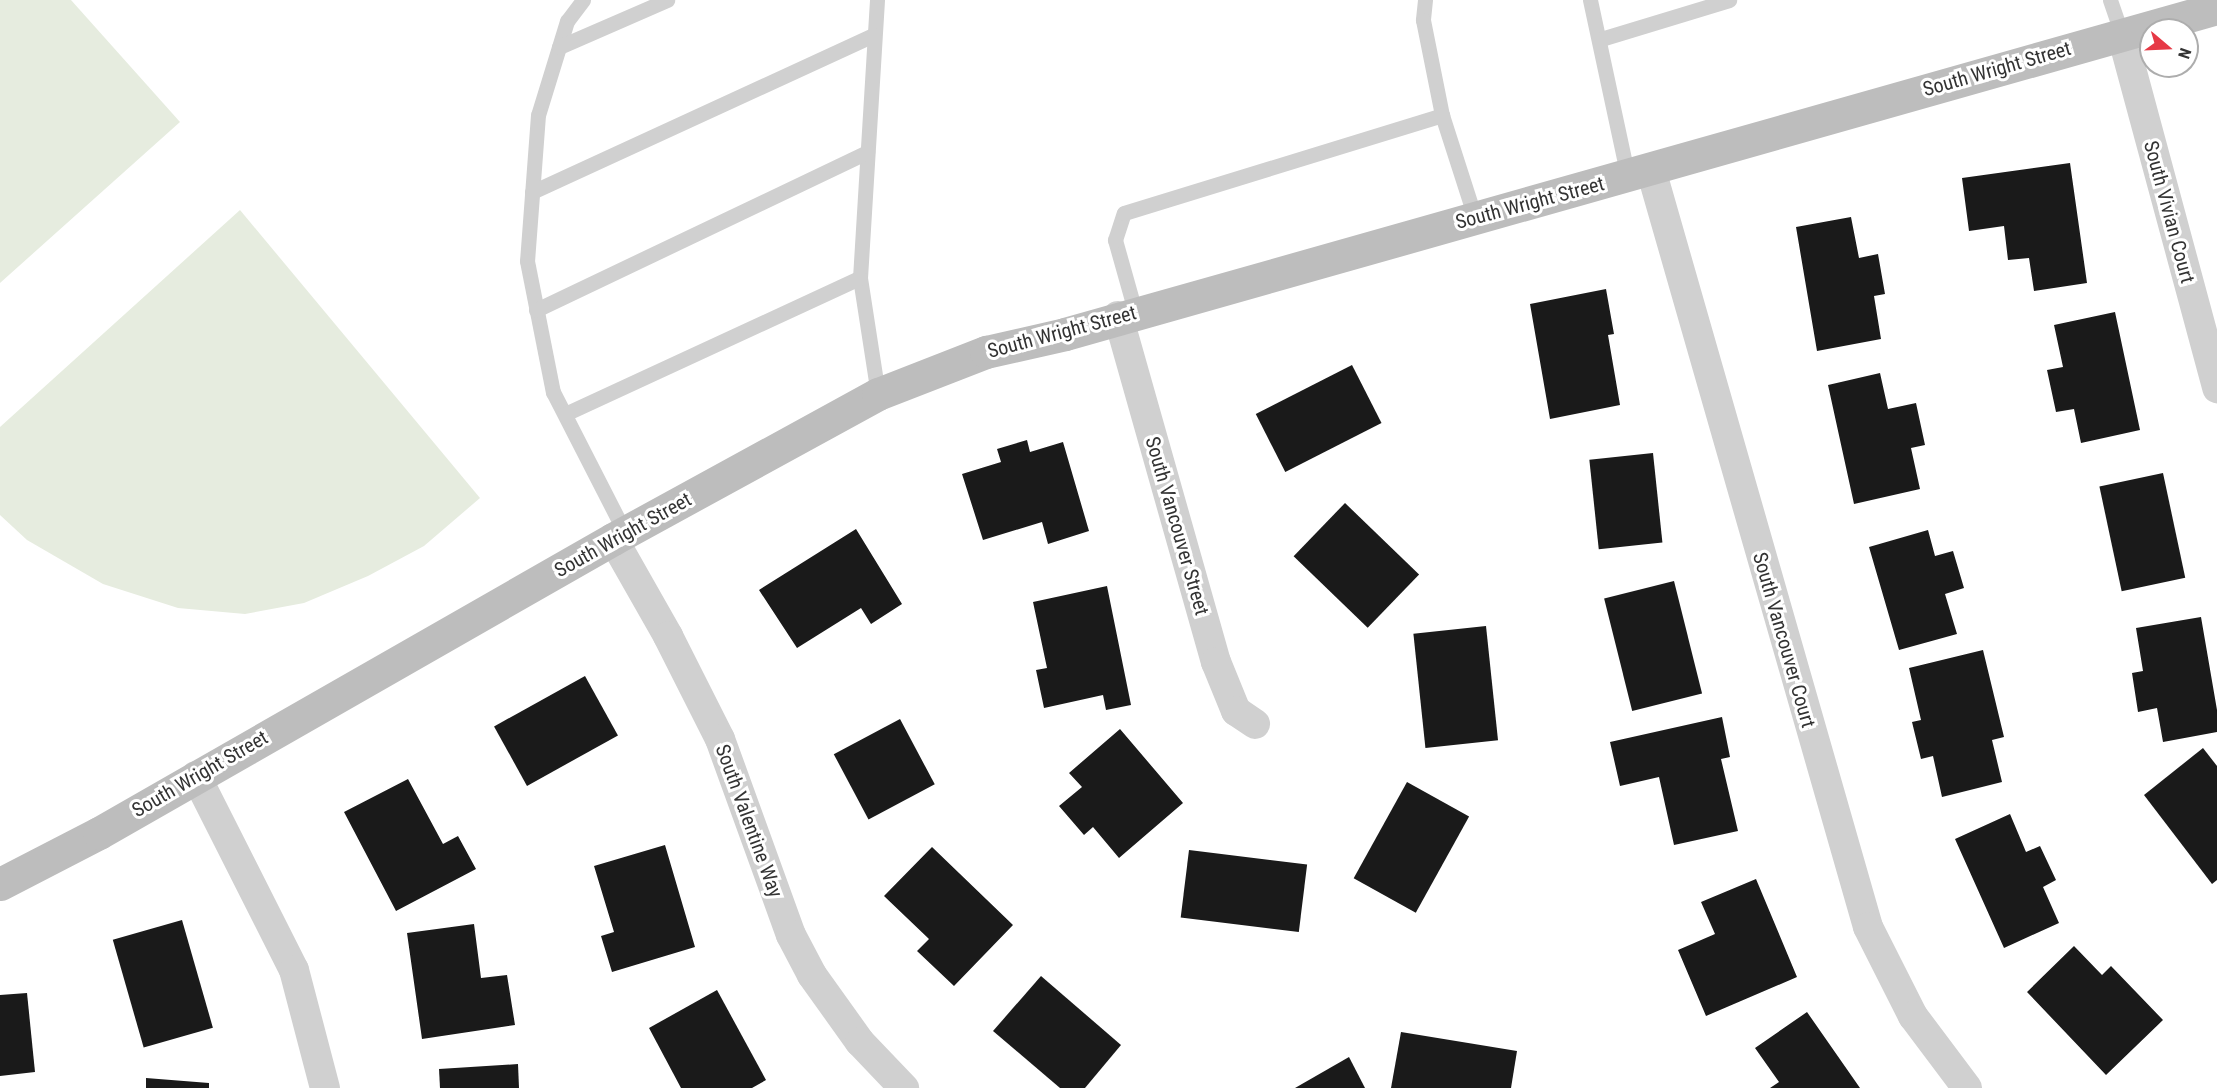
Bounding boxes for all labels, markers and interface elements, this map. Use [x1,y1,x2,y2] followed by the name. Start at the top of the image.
[2139,18,2199,78] north arrow
[1920,36,2074,102] street label: South Wright Street
[2174,46,2195,61] text: N
[2138,138,2200,286] street label: South Vivian Court
[1453,172,1607,234] street label: South Wright Street
[985,301,1139,363] street label: South Wright Street
[1140,434,1214,618] street label: South Vancouver Street
[550,487,696,583] street label: South Wright Street
[1747,550,1821,730] street label: South Vancouver Court
[128,725,272,823] street label: South Wright Street
[710,741,788,901] street label: South Valentine Way

